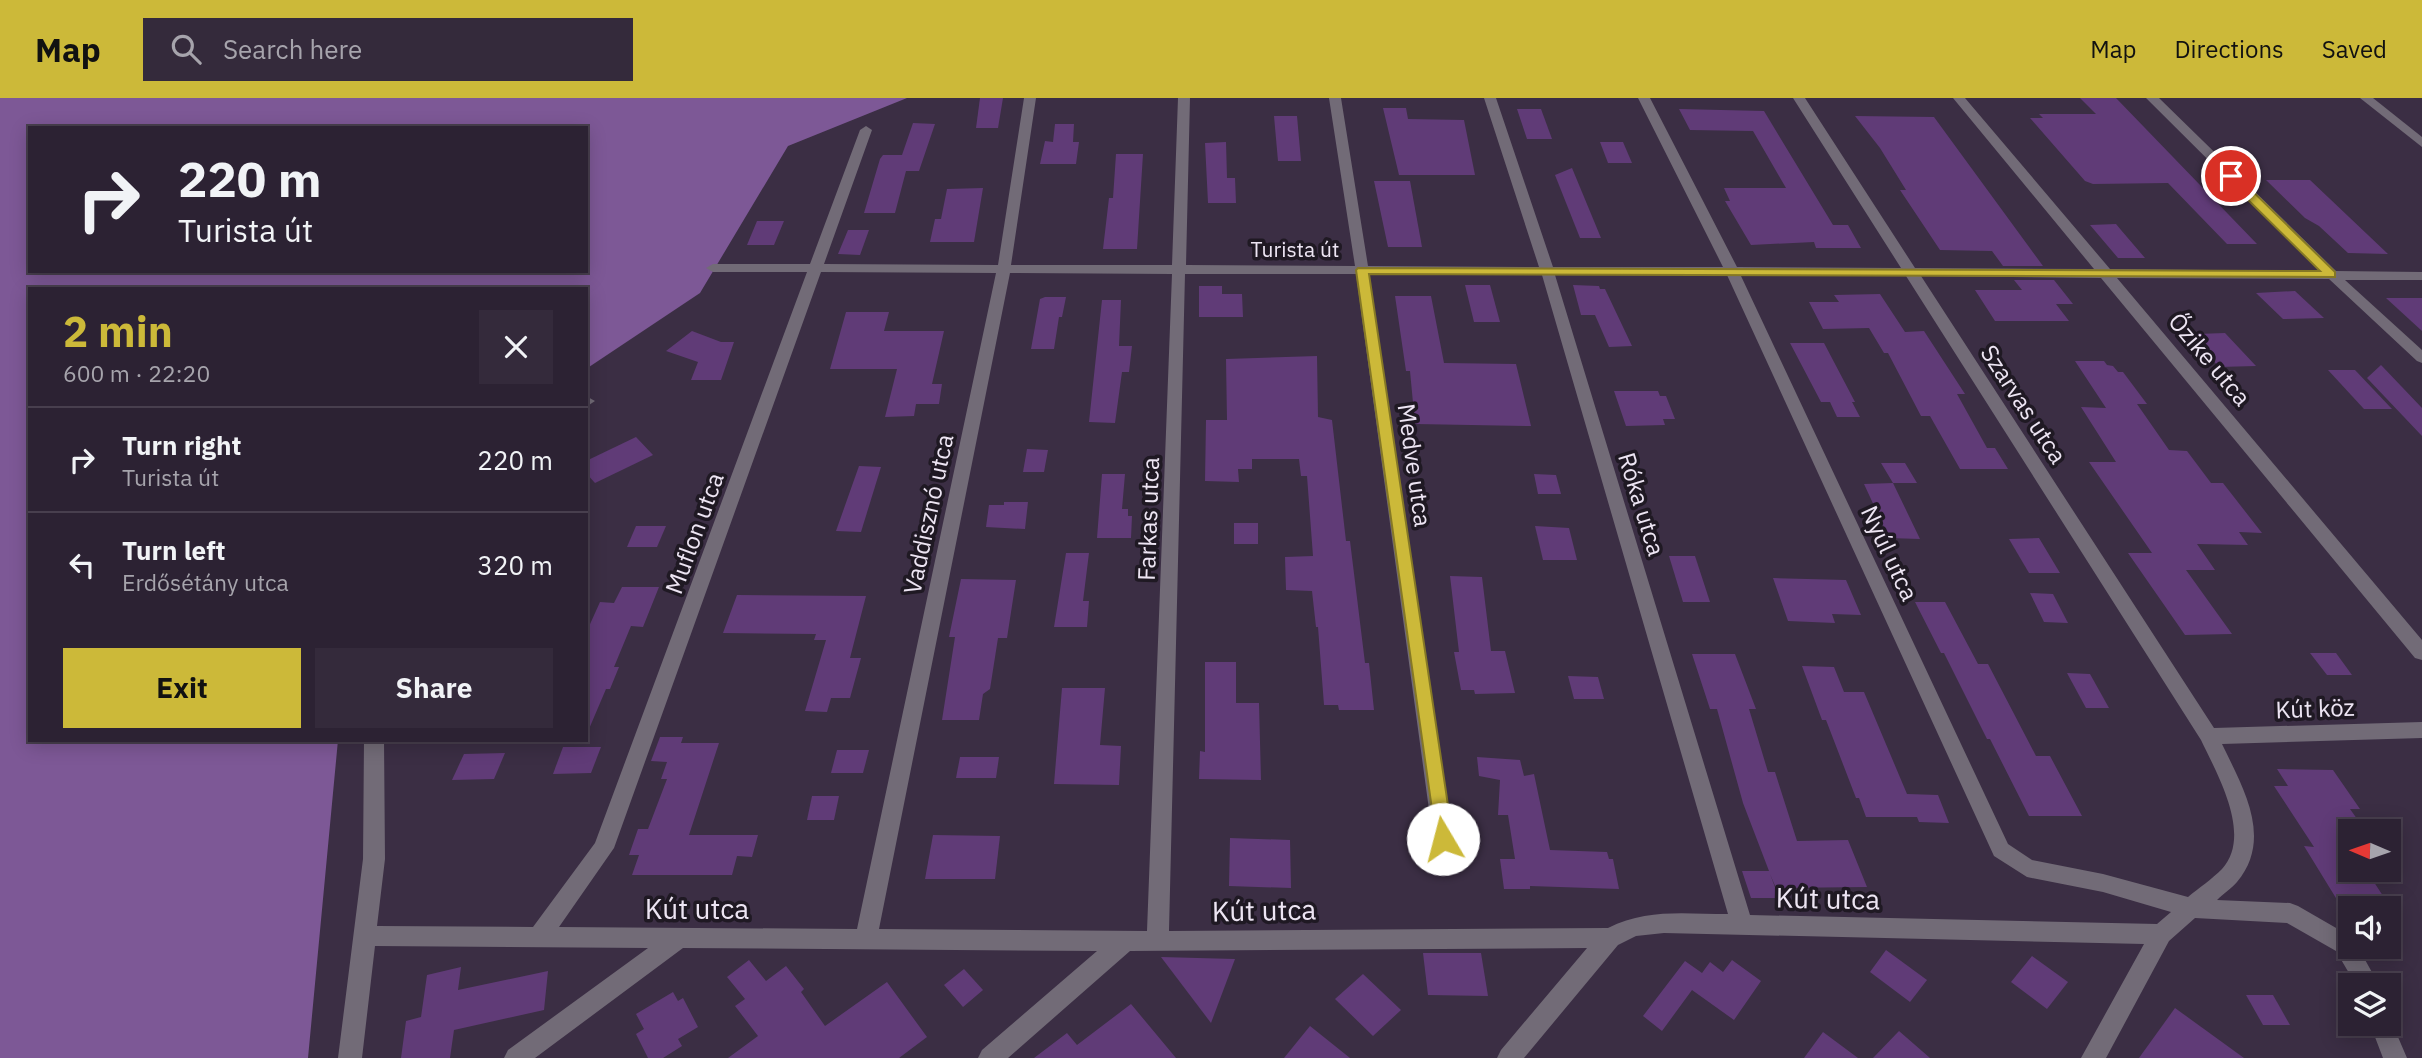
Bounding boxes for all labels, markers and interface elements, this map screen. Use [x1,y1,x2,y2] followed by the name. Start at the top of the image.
[143,18,633,81] search box
[35,28,101,71] text: Map
[167,30,205,68] icon: search
[223,32,362,66] text: Search here
[2090,33,2136,65] text: Map
[2174,33,2284,65] text: Directions
[2322,33,2387,65] text: Saved
[2201,146,2261,206] pin
[178,147,322,210] text: 220 m
[63,154,154,245] icon: right
[2212,157,2250,195] icon: arrive
[178,209,313,251] text: Turista út
[1251,235,1339,263] street label: Turista út
[63,304,173,359] text: 2 min
[2162,306,2258,412] street label: Őzike utca
[479,310,553,384] button: close
[1974,338,2074,470] street label: Szarvas utca
[63,358,210,388] text: 600 m · 22:20
[1391,401,1439,529] street label: Medve utca
[122,428,241,462] text: Turn right
[895,431,961,597] street label: Vaddisznó utca
[63,441,101,479] icon: right
[477,443,553,477] text: 220 m
[1611,448,1673,560] street label: Róka utca
[1130,456,1166,581] street label: Farkas utca
[122,462,219,492] text: Turista út
[657,468,731,598] street label: Muflon utca
[1854,500,1926,606] street label: Nyúl utca
[122,533,225,567] text: Turn left
[63,546,101,584] icon: left
[477,548,553,582] text: 320 m
[122,567,289,597] text: Erdősétány utca
[63,648,301,728] button: Exit
[315,648,553,728] button: Share
[2275,691,2355,725] street label: Kút köz
[1406,802,1480,876] position arrow
[2338,819,2401,882] north arrow
[2338,819,2401,1036] map controls
[1775,879,1881,917] street label: Kút utca
[645,890,749,927] street label: Kút utca
[1211,891,1317,929] street label: Kút utca
[2338,896,2401,959] button: sound
[2338,973,2401,1036] button: layers

